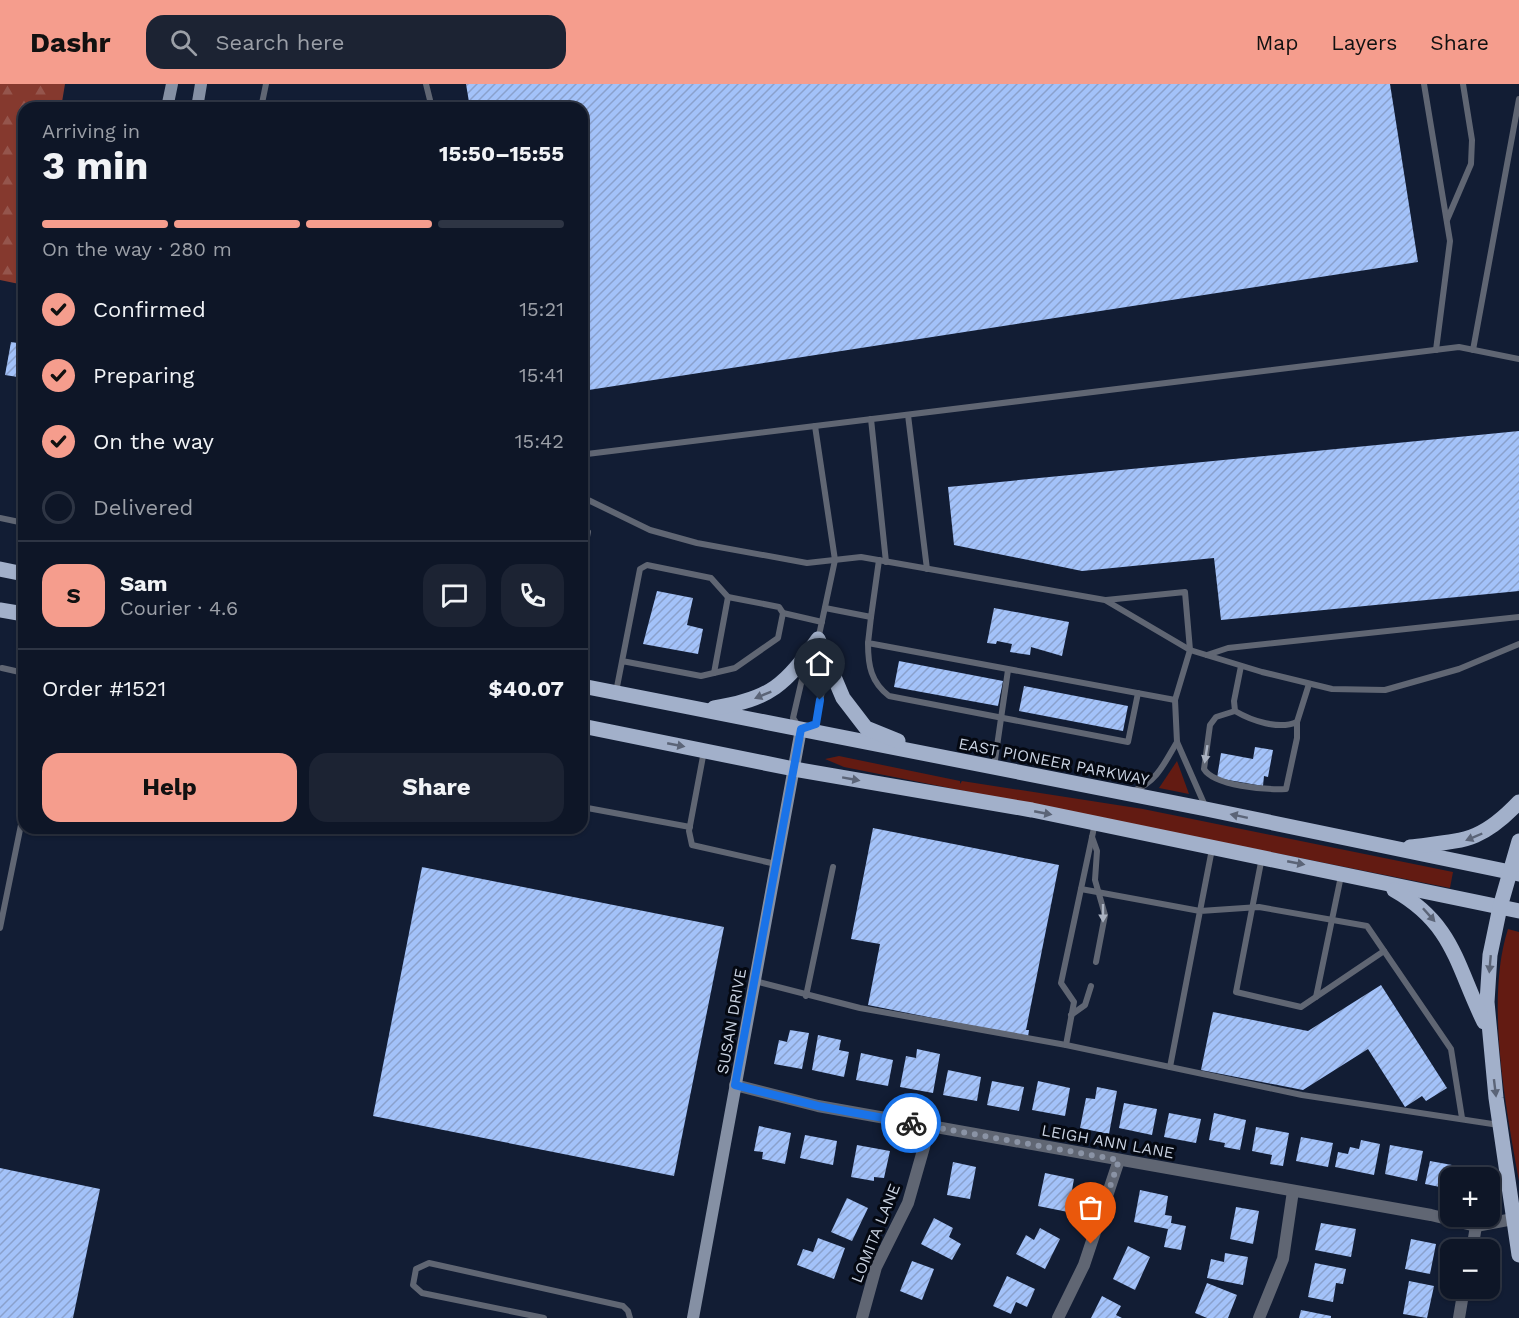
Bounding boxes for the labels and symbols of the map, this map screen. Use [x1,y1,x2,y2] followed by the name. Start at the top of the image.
[794,638,845,700] pin
[754,690,772,700] one-way arrow
[957,734,1151,789] street label: EAST PIONEER PARKWAY
[666,741,685,750] one-way arrow
[1201,744,1210,763] one-way arrow
[842,775,861,784] one-way arrow
[1034,809,1053,818] one-way arrow
[1230,810,1248,820] one-way arrow
[1465,833,1482,842] one-way arrow
[1287,859,1306,868] one-way arrow
[1098,904,1108,923] one-way arrow
[1422,907,1436,922] one-way arrow
[1485,955,1495,974] one-way arrow
[713,967,750,1075] street label: SUSAN DRIVE
[1490,1079,1500,1098] one-way arrow
[881,1093,941,1153] courier
[1040,1120,1176,1163] street label: LEIGH ANN LANE
[847,1181,904,1286] street label: LOMITA LANE
[1065,1182,1116,1244] pin

